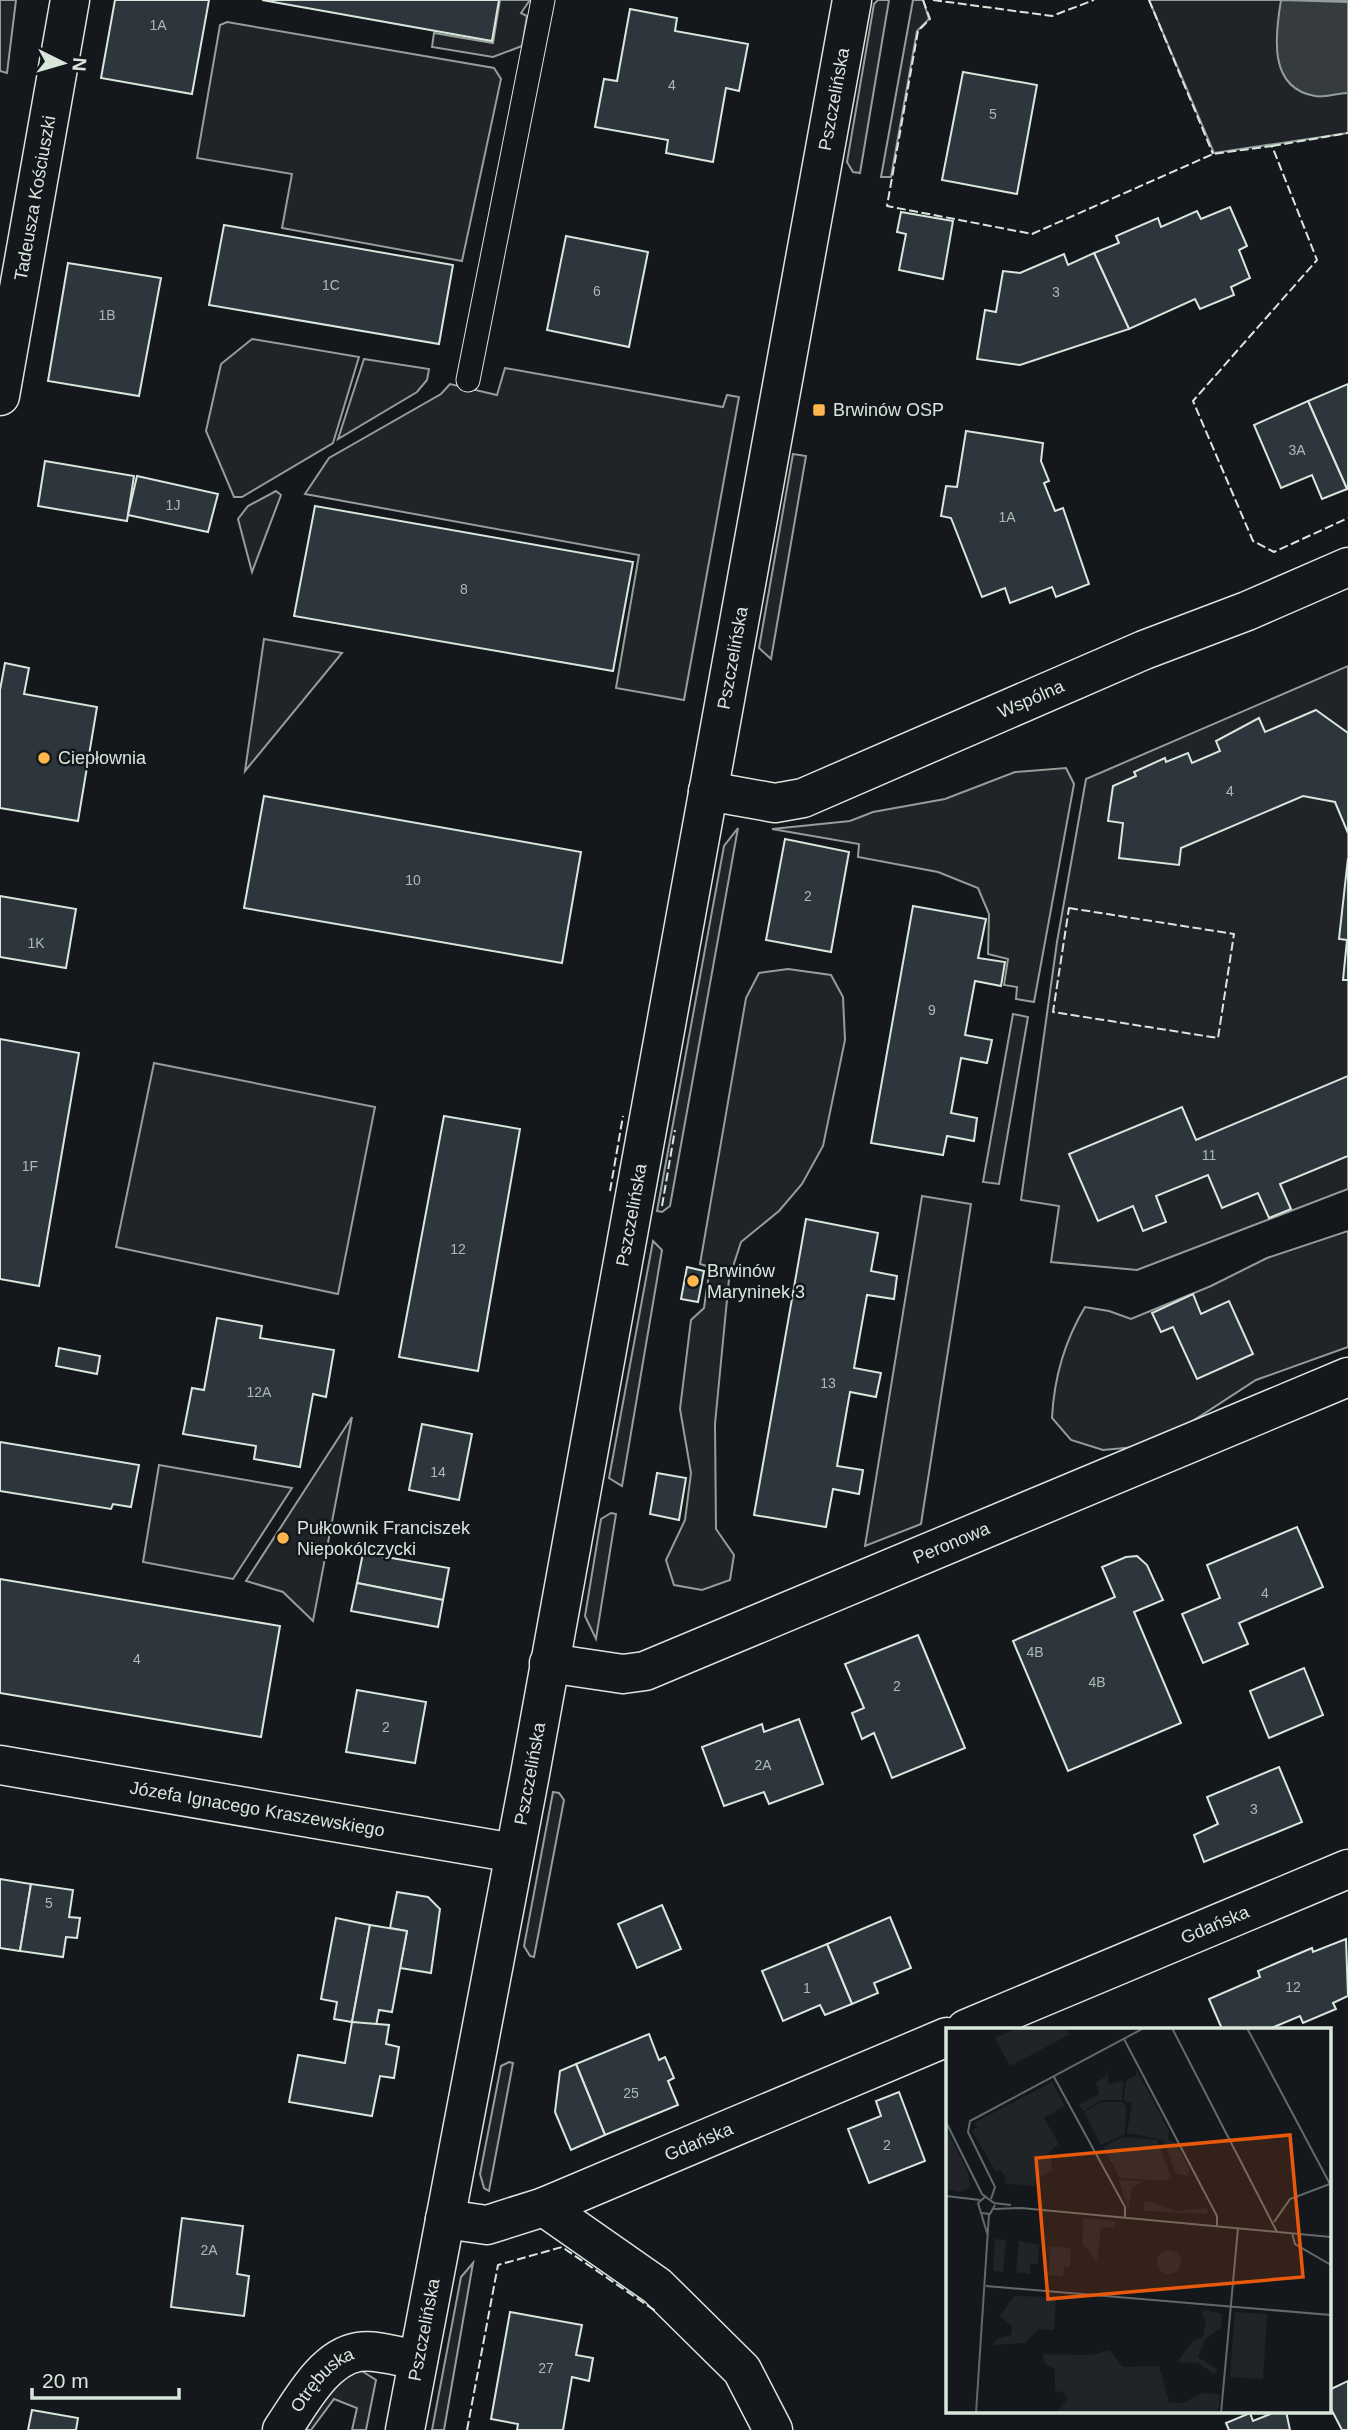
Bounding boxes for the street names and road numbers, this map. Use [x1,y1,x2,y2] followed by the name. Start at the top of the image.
[815,45,853,152] street label: Pszczelińska
[11,114,59,282] street label: Tadeusza Kościuszki
[713,604,752,711] street label: Pszczelińska
[995,676,1068,722] street label: Wspólna
[612,1161,651,1268] street label: Pszczelińska
[910,1518,993,1568] street label: Peronowa
[510,1720,549,1827] street label: Pszczelińska
[128,1777,386,1841] street label: Józefa Ignacego Kraszewskiego
[1178,1901,1253,1948] street label: Gdańska
[662,2118,737,2165] street label: Gdańska
[405,2276,444,2383] street label: Pszczelińska
[286,2343,357,2416] street label: Otrębuska

